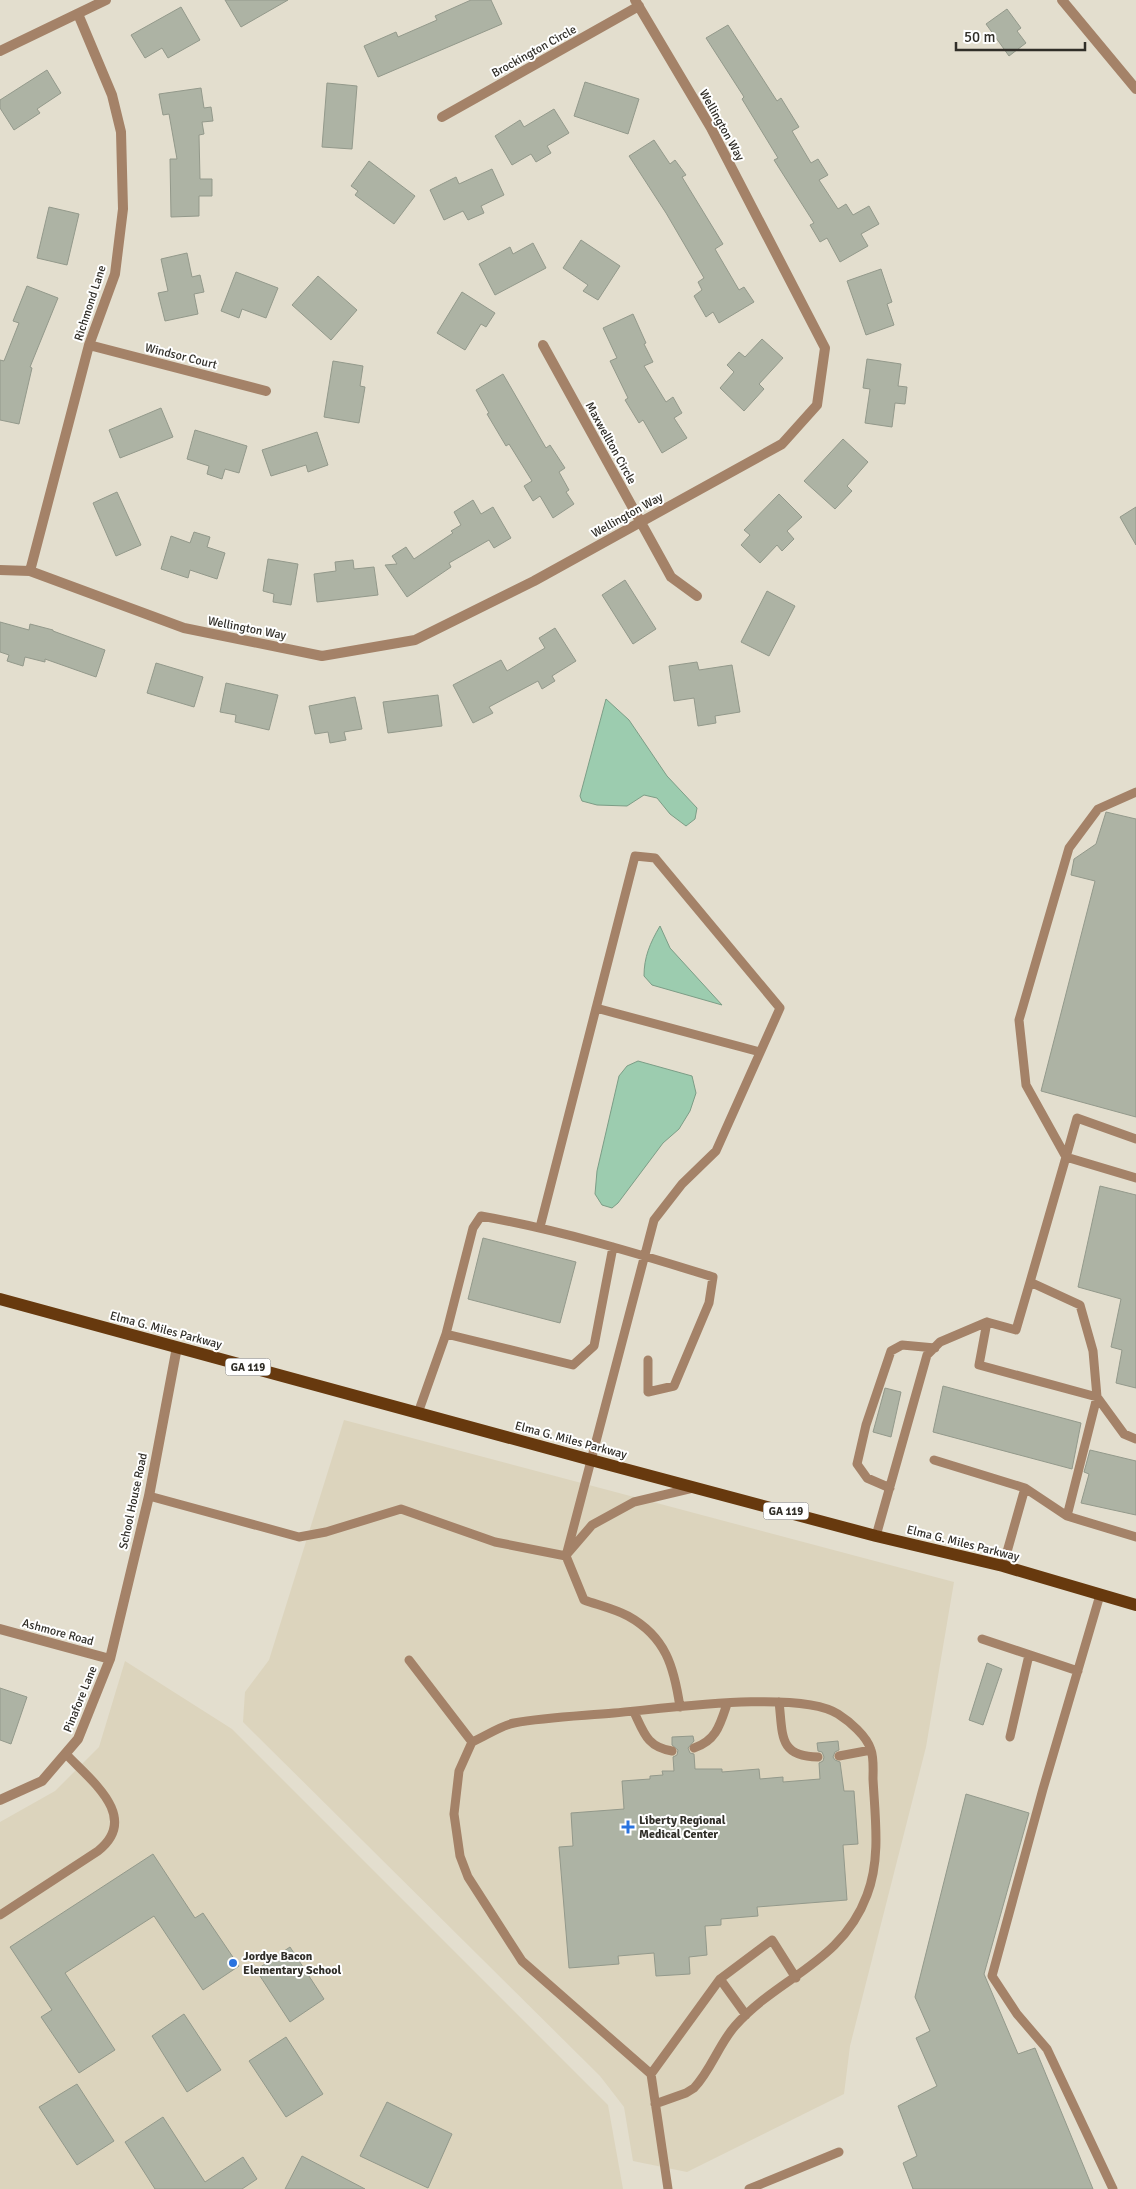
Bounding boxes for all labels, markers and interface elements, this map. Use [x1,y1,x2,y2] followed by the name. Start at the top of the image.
[956,20,1085,52] scale bar
[489,22,579,81] street label: Brockington Circle
[964,28,995,46] text: 50 m
[696,87,748,164] street label: Wellington Way
[71,263,110,343] street label: Richmond Lane
[143,340,218,373] street label: Windsor Court
[582,399,639,487] street label: Maxwellton Circle
[589,489,666,541] street label: Wellington Way
[206,614,288,644] street label: Wellington Way
[108,1308,224,1353] street label: Elma G. Miles Parkway
[226,1358,270,1375] road number: GA 119
[513,1418,629,1463] street label: Elma G. Miles Parkway
[116,1452,151,1551] street label: School House Road
[764,1502,808,1520] road number: GA 119
[905,1522,1021,1565] street label: Elma G. Miles Parkway
[20,1616,95,1649] street label: Ashmore Road
[60,1664,101,1735] street label: Pinafore Lane
[639,1813,726,1842] place label: Liberty Regional Medical Center
[621,1820,635,1834] marker: Liberty Regional Medical Center
[243,1949,342,1978] place label: Jordye Bacon Elementary School
[227,1957,239,1969] marker: Jordye Bacon Elementary School

